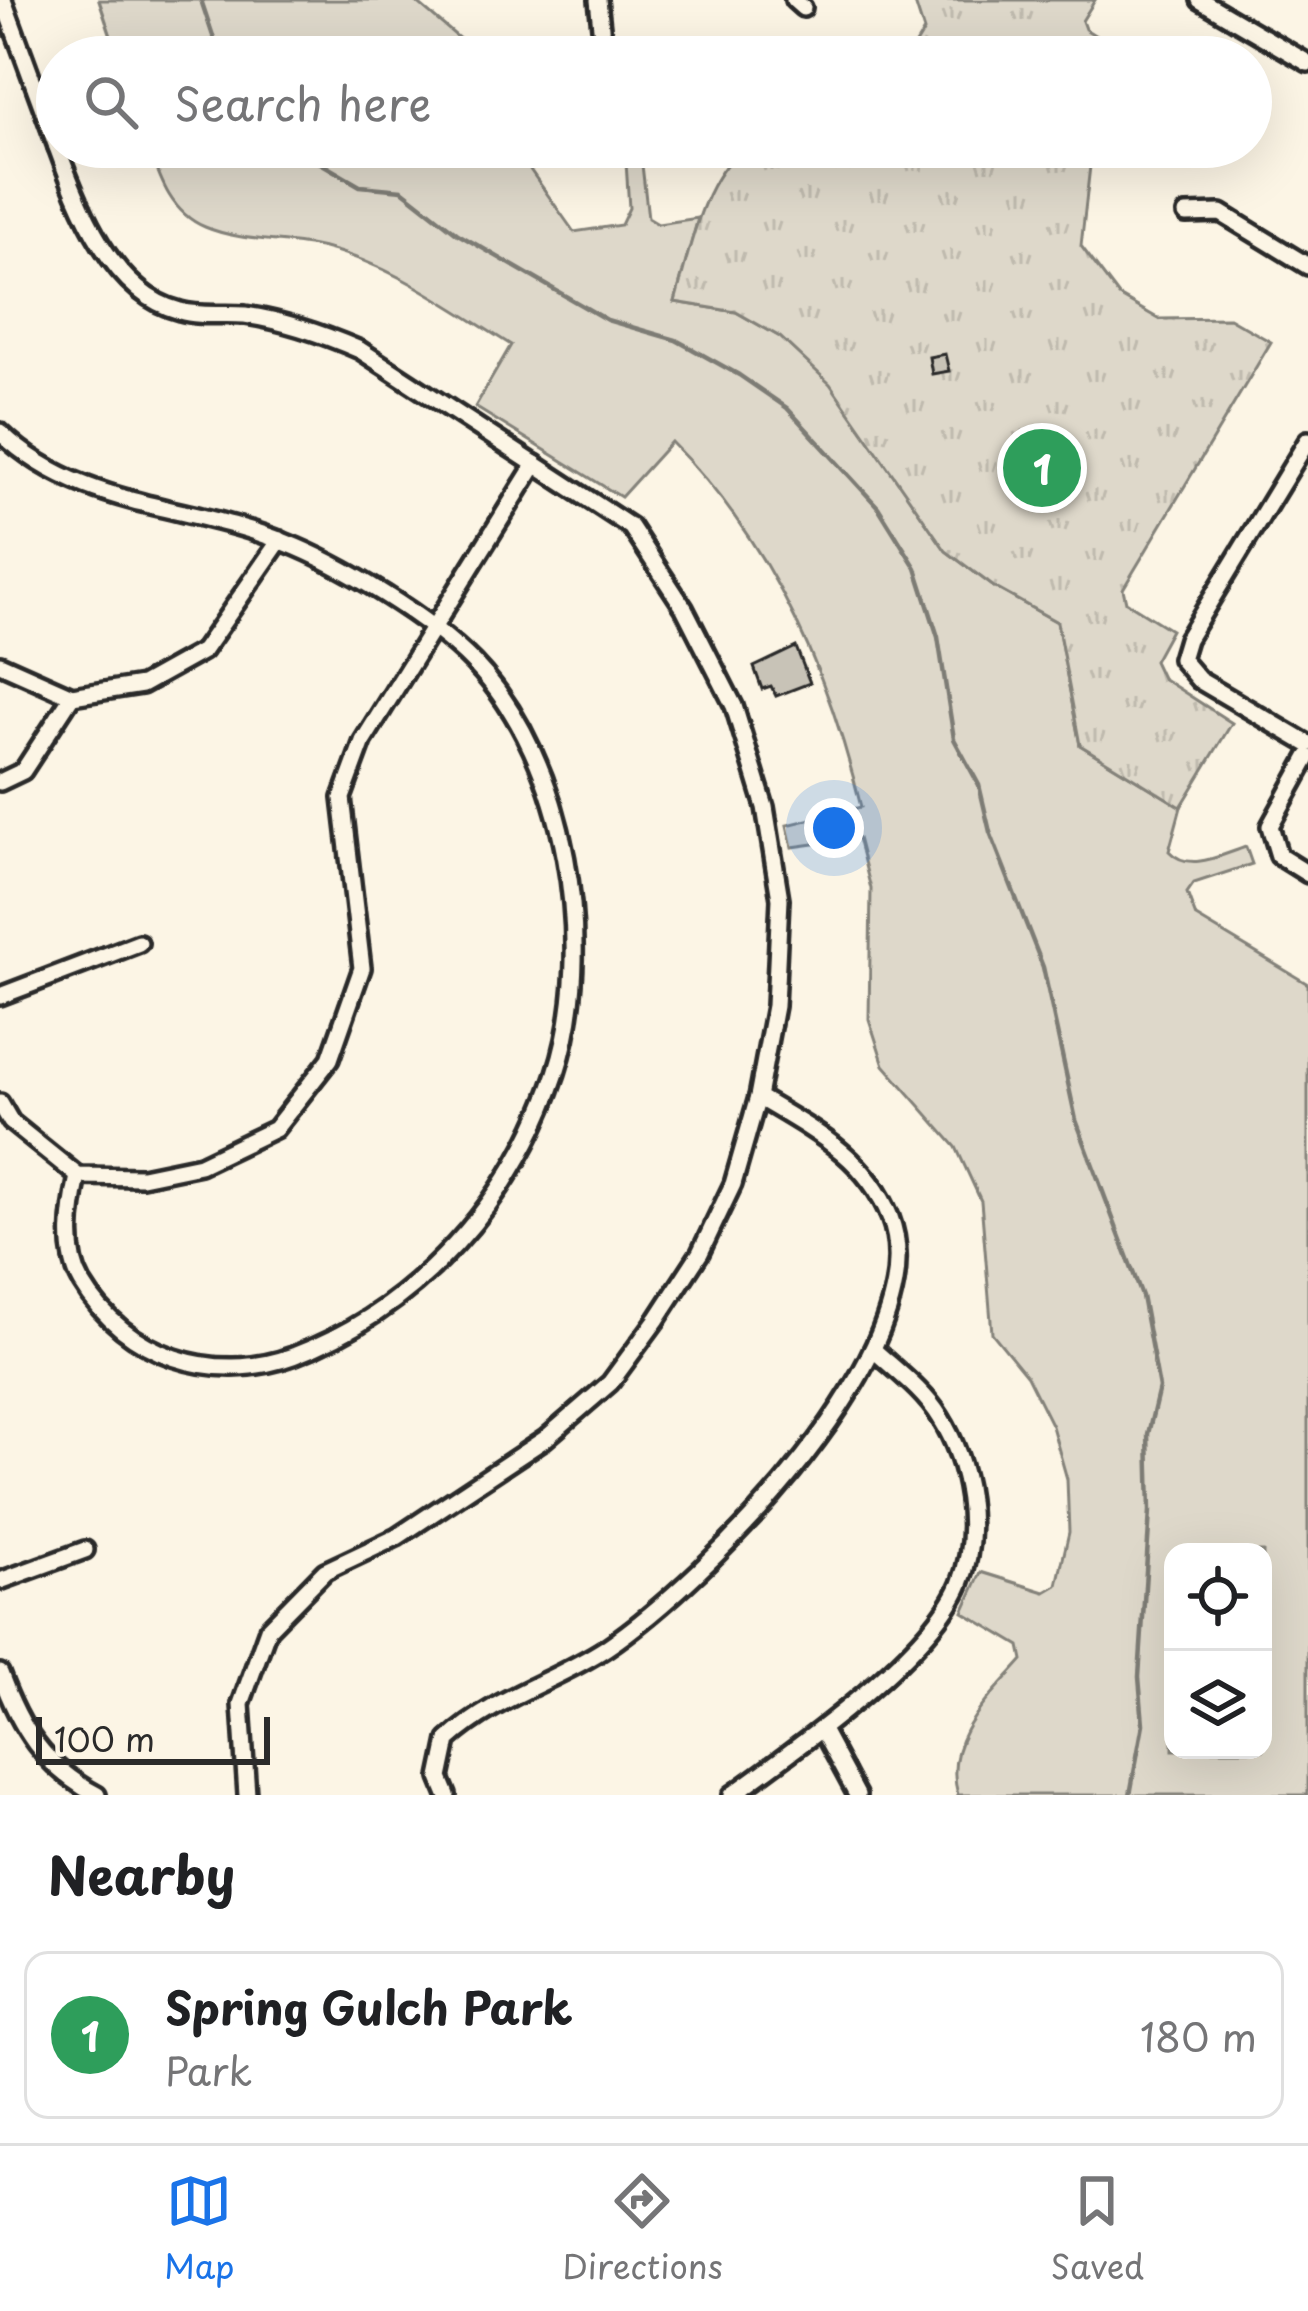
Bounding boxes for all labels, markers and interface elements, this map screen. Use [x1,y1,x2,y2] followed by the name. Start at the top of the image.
[36,36,1272,168] search box
[174,68,431,136] text: Search here
[78,69,144,135] icon: search
[1003,423,1081,513] pin: 1
[804,798,864,858] your location
[1164,1543,1272,1759] map controls
[1164,1543,1272,1651] button: locate
[1164,1651,1272,1759] button: layers
[36,1711,270,1764] scale bar
[54,1713,155,1763] text: 100 m
[48,1835,235,1912] text: Nearby
[165,1972,573,2040] text: Spring Gulch Park
[81,2006,99,2065] text: 1
[1140,2006,1257,2065] text: 180 m
[165,2040,252,2099] text: Park
[164,2168,234,2290] tab: Map
[562,2168,723,2290] tab: Directions
[1050,2168,1144,2290] tab: Saved

